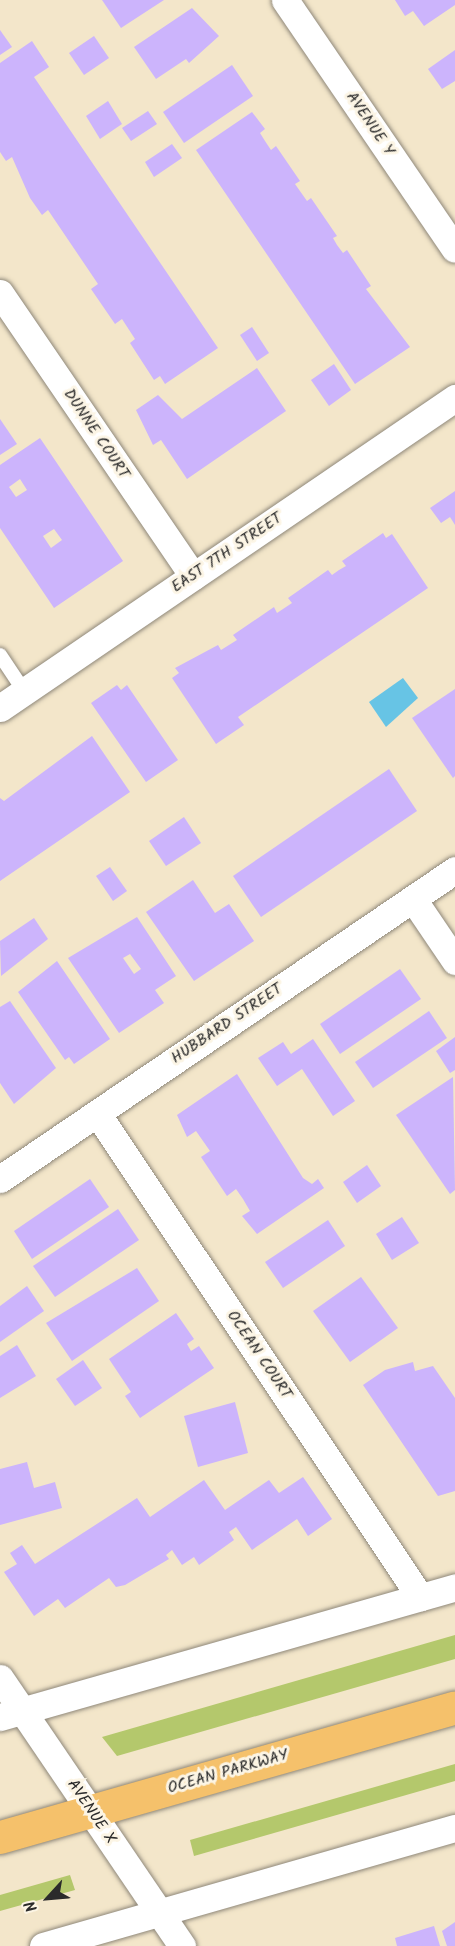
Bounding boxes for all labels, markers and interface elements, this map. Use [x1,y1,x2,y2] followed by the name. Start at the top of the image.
[342,88,398,160] street label: AVENUE Y
[59,385,133,483] street label: DUNNE COURT
[168,509,286,597] street label: EAST 7TH STREET
[168,980,286,1068] street label: HUBBARD STREET
[222,1307,296,1403] street label: OCEAN COURT
[166,1746,290,1798] street label: OCEAN PARKWAY
[62,1776,120,1848] street label: AVENUE X
[18,1868,78,1928] north arrow
[18,1896,45,1916] text: N

